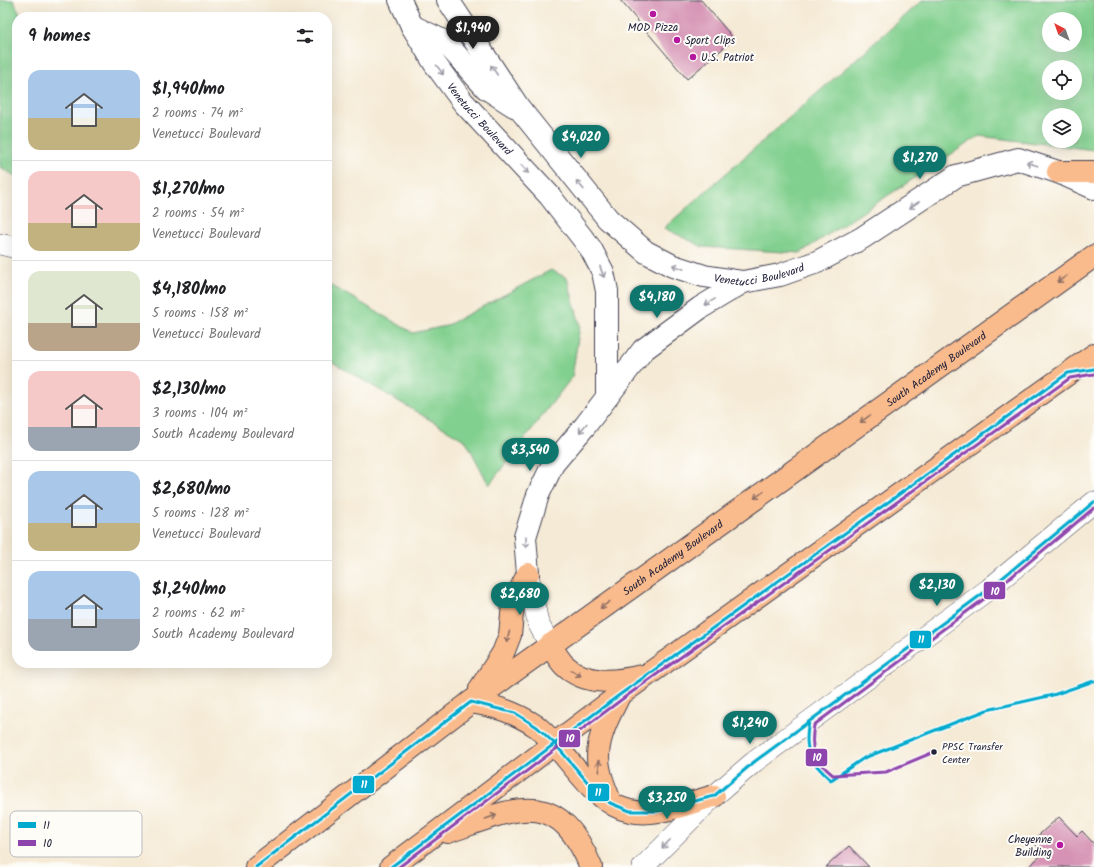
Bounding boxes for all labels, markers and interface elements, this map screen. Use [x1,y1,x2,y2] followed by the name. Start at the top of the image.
[648,9,658,19] marker: MOD Pizza
[1042,12,1082,52] north arrow
[1042,12,1082,148] map controls
[440,16,506,50] pin: $1,940
[455,18,491,39] text: $1,940
[628,19,678,37] place label: MOD Pizza
[28,23,91,50] text: 9 homes
[294,25,316,47] icon: filters
[685,32,736,50] place label: Sport Clips
[672,35,682,45] marker: Sport Clips
[701,49,755,67] place label: U.S. Patriot
[688,52,698,62] marker: U.S. Patriot
[1042,60,1082,100] button: locate
[489,64,498,75] one-way arrow
[436,65,444,76] one-way arrow
[152,76,225,103] text: $1,940/mo
[442,79,517,160] street label: Venetucci Boulevard
[60,86,108,134] icon: home
[152,103,243,124] text: 2 rooms · 74 m²
[1042,108,1082,148] button: layers
[152,124,261,145] text: Venetucci Boulevard
[548,125,614,159] pin: $4,020
[561,127,601,148] text: $4,020
[887,146,953,180] pin: $1,270
[902,148,938,169] text: $1,270
[1026,160,1039,167] one-way arrow
[520,164,529,174] one-way arrow
[152,176,225,203] text: $1,270/mo
[575,179,584,190] one-way arrow
[60,187,108,235] icon: home
[909,201,920,209] one-way arrow
[152,203,244,224] text: 2 rooms · 54 m²
[152,224,261,245] text: Venetucci Boulevard
[713,259,807,292] street label: Venetucci Boulevard
[672,263,684,271] one-way arrow
[599,265,607,277] one-way arrow
[1057,275,1068,283] one-way arrow
[152,276,226,303] text: $4,180/mo
[624,285,690,319] pin: $4,180
[60,287,108,335] icon: home
[639,287,675,308] text: $4,180
[704,298,716,306] one-way arrow
[152,303,248,324] text: 5 rooms · 158 m²
[152,324,261,345] text: Venetucci Boulevard
[883,327,991,412] street label: South Academy Boulevard
[152,376,226,403] text: $2,130/mo
[60,387,108,435] icon: home
[152,403,247,424] text: 3 rooms · 104 m²
[860,415,871,423] one-way arrow
[579,423,588,433] one-way arrow
[152,424,294,445] text: South Academy Boulevard
[497,438,563,472] pin: $3,540
[511,440,549,461] text: $3,540
[152,476,231,503] text: $2,680/mo
[60,487,108,535] icon: home
[754,491,765,499] one-way arrow
[152,503,249,524] text: 5 rooms · 128 m²
[619,516,728,601] street label: South Academy Boulevard
[152,524,261,545] text: Venetucci Boulevard
[522,535,530,548] one-way arrow
[904,573,970,607] pin: $2,130
[919,575,955,596] text: $2,130
[152,576,226,603] text: $1,240/mo
[983,581,1006,600] line badge: 10
[487,582,553,616] pin: $2,680
[991,583,1000,601] text: 10
[500,584,540,605] text: $2,680
[60,587,108,635] icon: home
[600,601,611,609] one-way arrow
[152,603,245,624] text: 2 rooms · 62 m²
[152,624,294,645] text: South Academy Boulevard
[909,630,932,649] line badge: 11
[504,631,512,644] one-way arrow
[918,631,925,649] text: 11
[570,669,582,677] one-way arrow
[717,711,783,745] pin: $1,240
[732,713,768,734] text: $1,240
[558,729,581,748] line badge: 10
[566,730,575,748] text: 10
[942,739,1003,768] place label: PPSC Transfer Center
[929,747,939,757] marker: PPSC Transfer Center
[805,748,828,767] line badge: 10
[813,749,822,767] text: 10
[596,760,603,773] one-way arrow
[352,775,375,794] line badge: 11
[361,776,368,794] text: 11
[587,783,610,802] line badge: 11
[595,784,602,802] text: 11
[634,786,700,820] pin: $3,250
[647,788,687,809] text: $3,250
[10,811,142,857] legend
[485,813,497,821] one-way arrow
[43,817,50,835] text: 11
[1008,831,1052,862] place label: Cheyenne Building
[43,835,52,853] text: 10
[661,839,671,849] one-way arrow
[1055,840,1065,850] marker: Cheyenne Building

